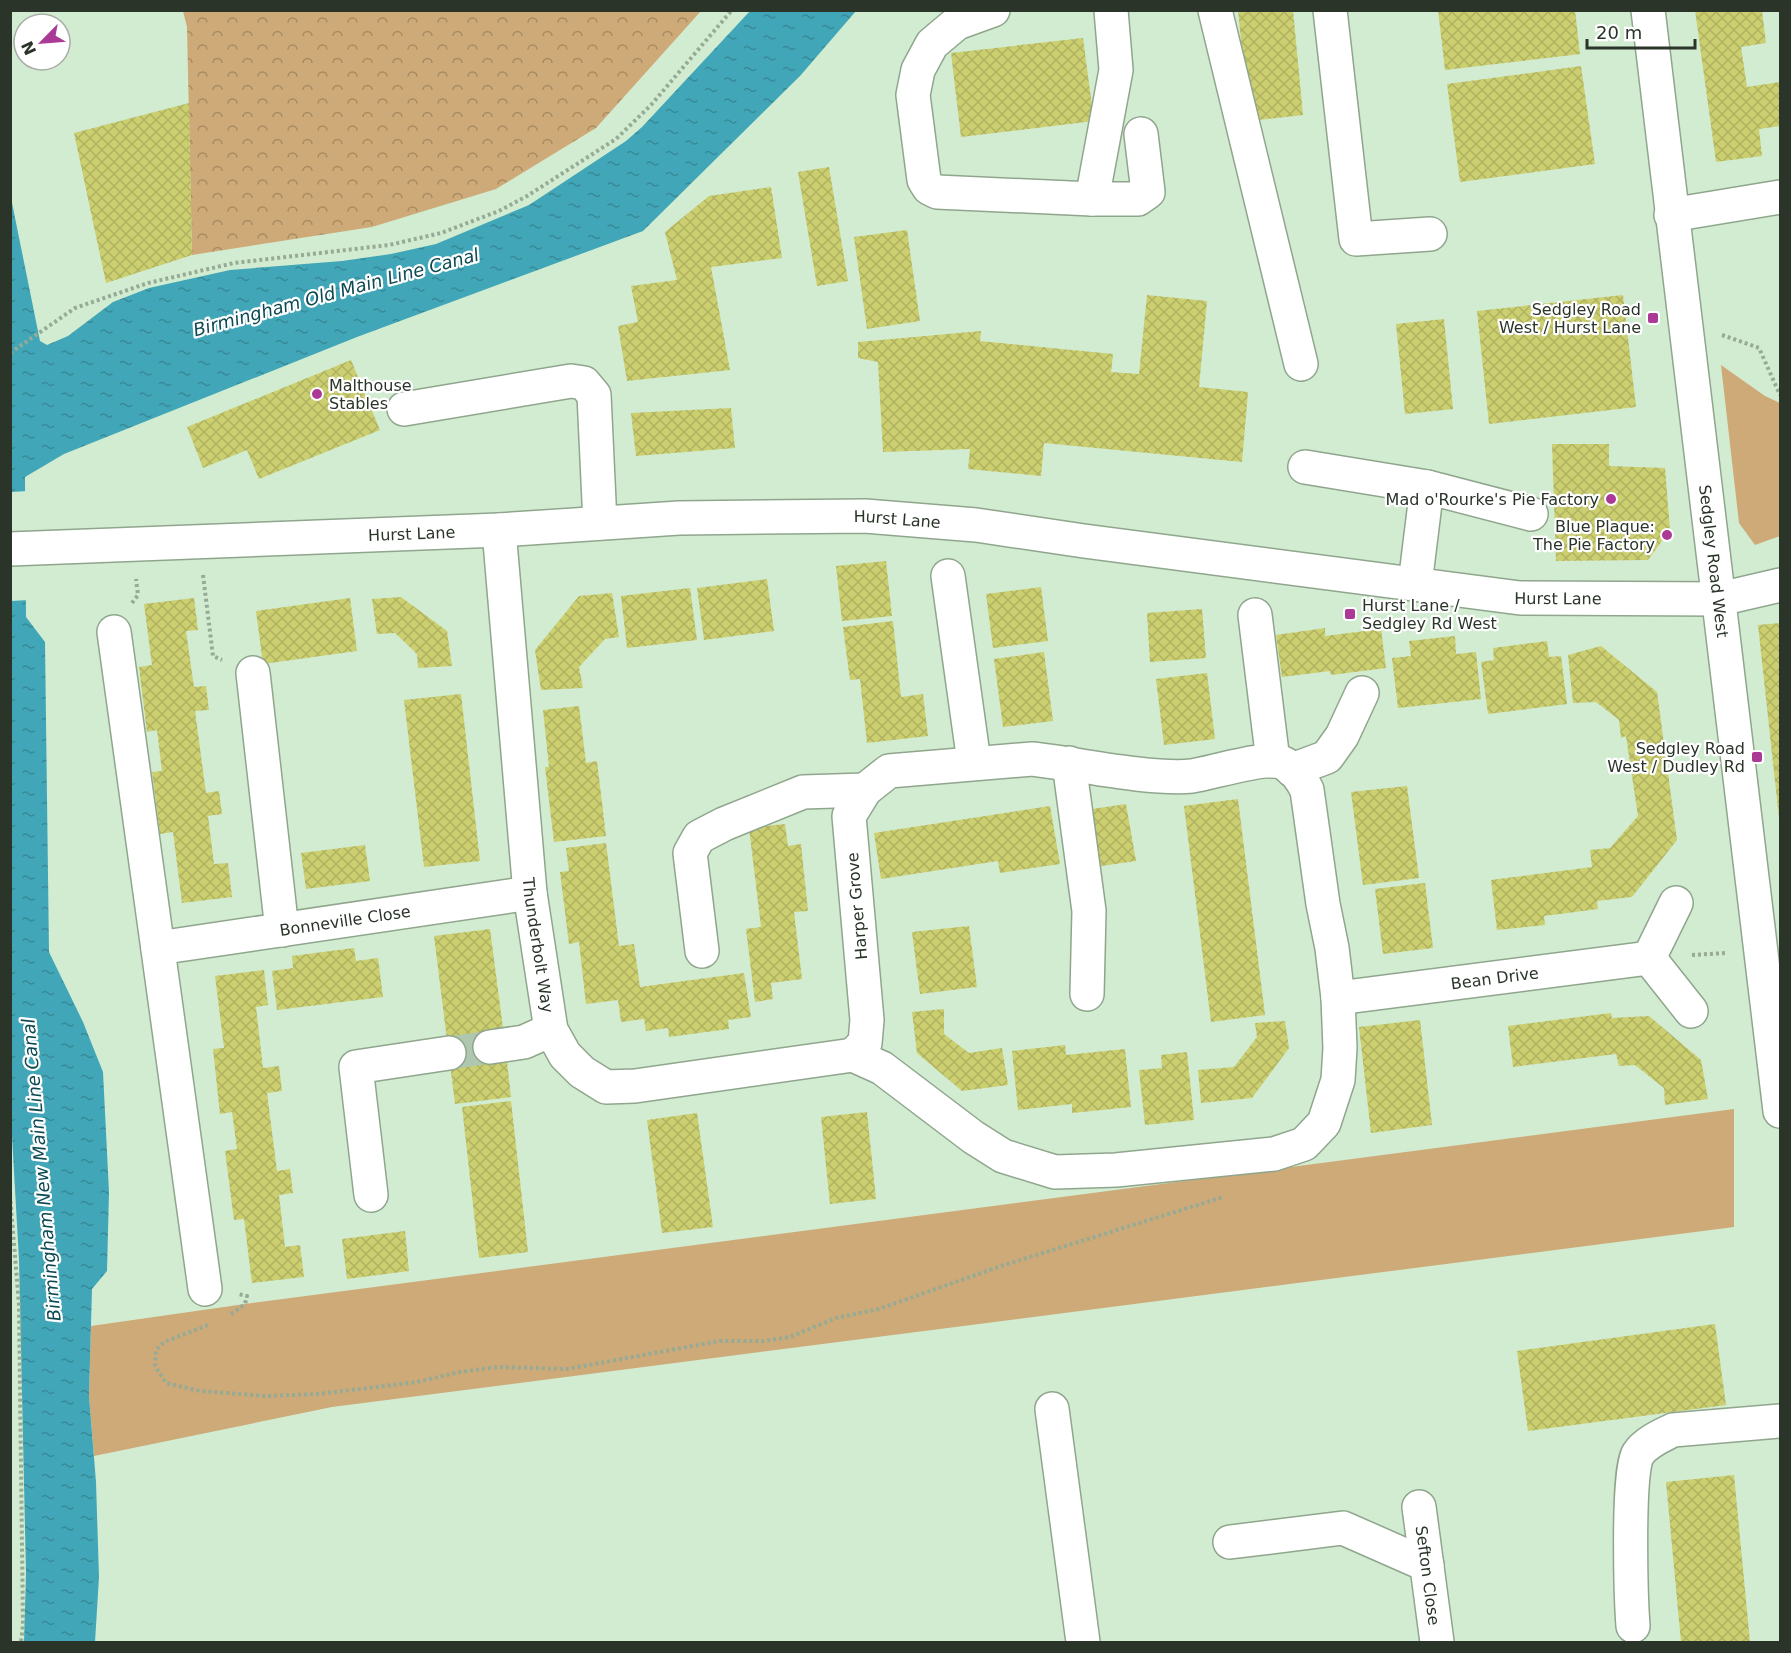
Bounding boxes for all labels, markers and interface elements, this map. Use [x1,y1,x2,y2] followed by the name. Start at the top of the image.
[12,12,72,72] north arrow
[1587,12,1695,50] scale bar
[1596,22,1642,43] text: 20 m
[17,38,40,58] text: N
[191,244,481,340] water label: Birmingham Old Main Line Canal
[1499,300,1641,337] place label: Sedgley Road West / Hurst Lane
[1646,311,1660,325] marker: Sedgley Road West / Hurst Lane
[329,376,412,413] place label: Malthouse Stables
[310,387,324,401] marker: Malthouse Stables
[1695,484,1733,639] street label: Sedgley Road West
[1386,490,1599,509] place label: Mad o'Rourke's Pie Factory
[1604,492,1618,506] marker: Mad o'Rourke's Pie Factory
[854,506,941,532] street label: Hurst Lane
[1532,517,1655,554] place label: Blue Plaque: The Pie Factory
[368,522,456,545] street label: Hurst Lane
[1660,528,1674,542] marker: Blue Plaque: The Pie Factory
[1514,588,1602,608] street label: Hurst Lane
[1362,596,1497,633] place label: Hurst Lane / Sedgley Rd West
[1343,607,1357,621] marker: Hurst Lane / Sedgley Rd West
[1607,739,1745,776] place label: Sedgley Road West / Dudley Rd
[1750,750,1764,764] marker: Sedgley Road West / Dudley Rd
[843,851,871,961] street label: Harper Grove
[519,876,558,1014] street label: Thunderbolt Way
[278,901,412,939] street label: Bonneville Close
[1450,963,1540,993] street label: Bean Drive
[17,1018,65,1322] water label: Birmingham New Main Line Canal
[1412,1524,1444,1626] street label: Sefton Close

